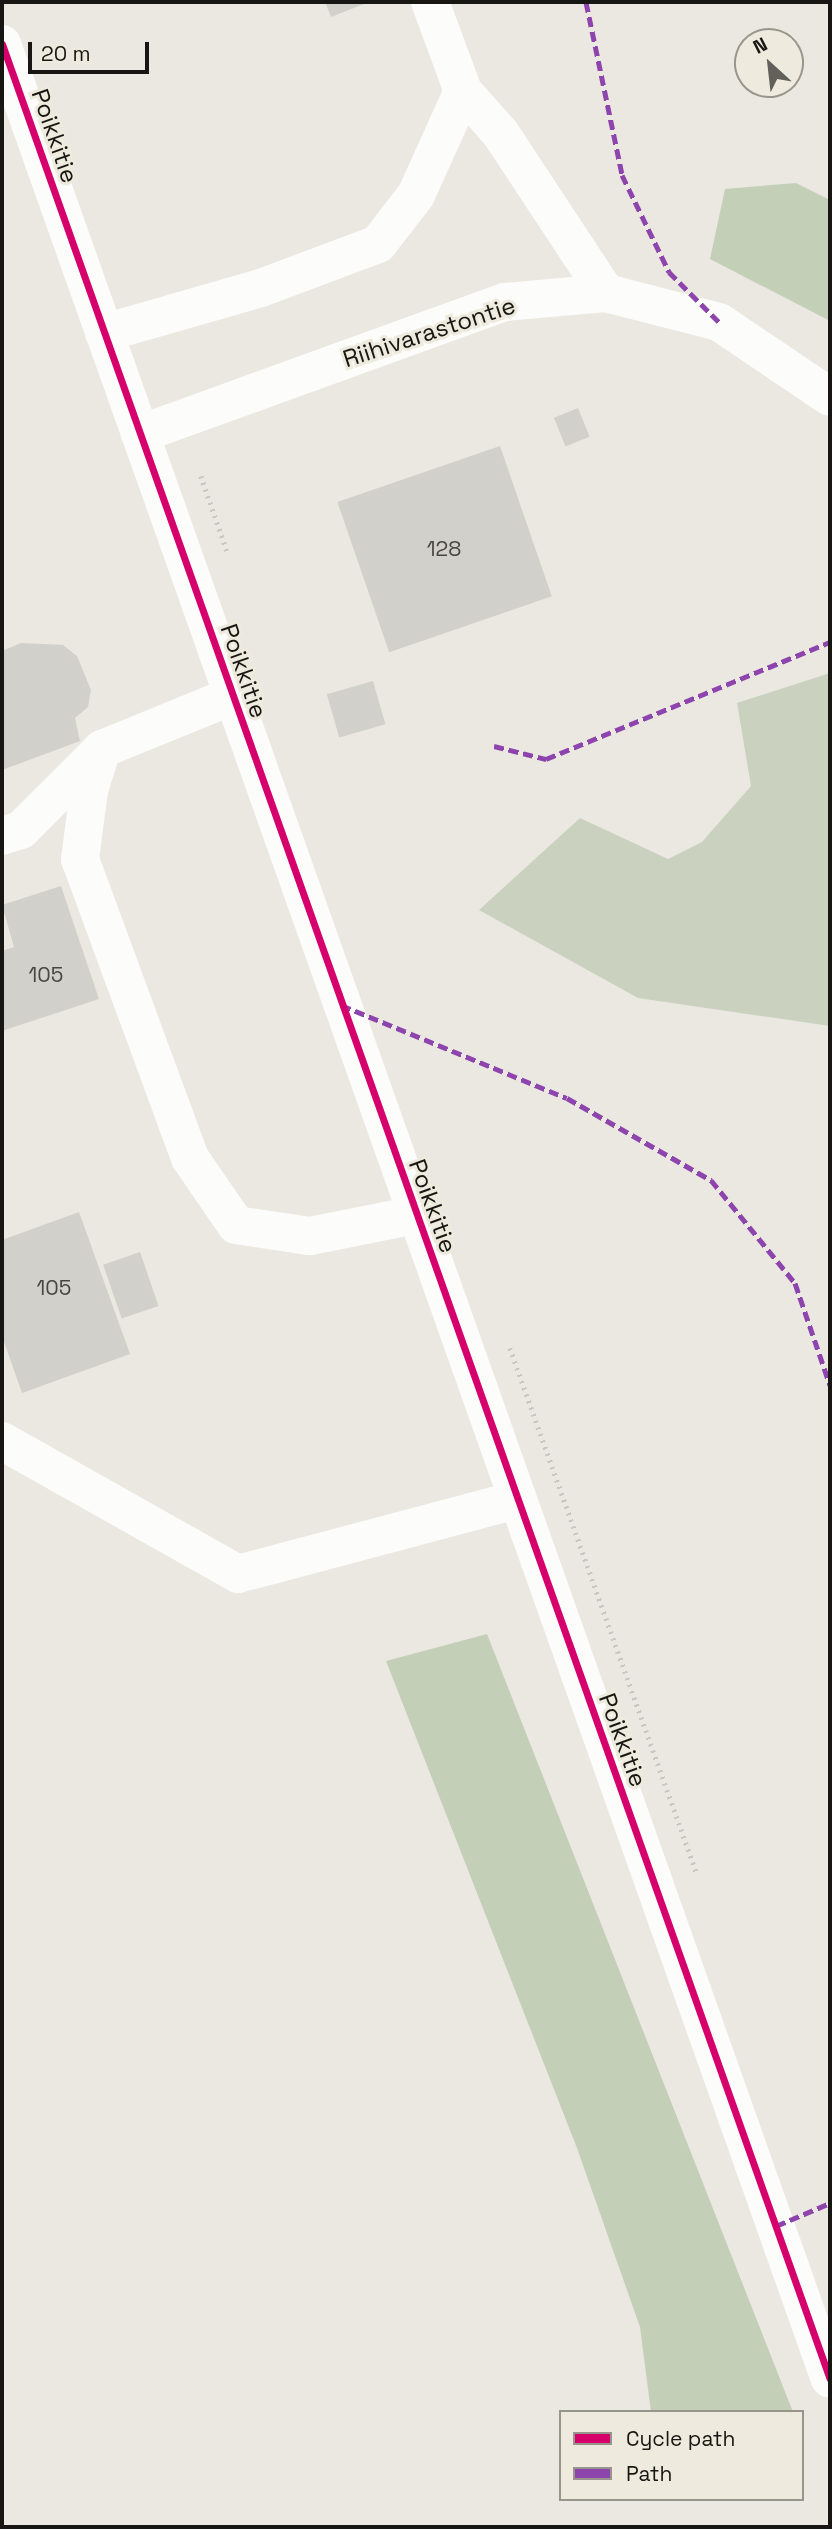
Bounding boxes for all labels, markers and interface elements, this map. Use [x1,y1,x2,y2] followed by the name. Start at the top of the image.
[32,28,152,72] scale bar
[734,28,804,98] north arrow
[749,32,771,60] text: N
[41,40,91,67] text: 20 m
[26,85,84,187] street label: Poikkitie
[339,291,519,373] street label: Riihivarastontie
[427,536,461,562] house number: 128
[215,620,273,722] street label: Poikkitie
[29,962,63,988] house number: 105
[403,1155,463,1257] street label: Poikkitie
[37,1275,71,1301] house number: 105
[593,1689,653,1791] street label: Poikkitie
[559,2410,804,2501] legend
[626,2425,735,2452] text: Cycle path
[626,2460,672,2487] text: Path

